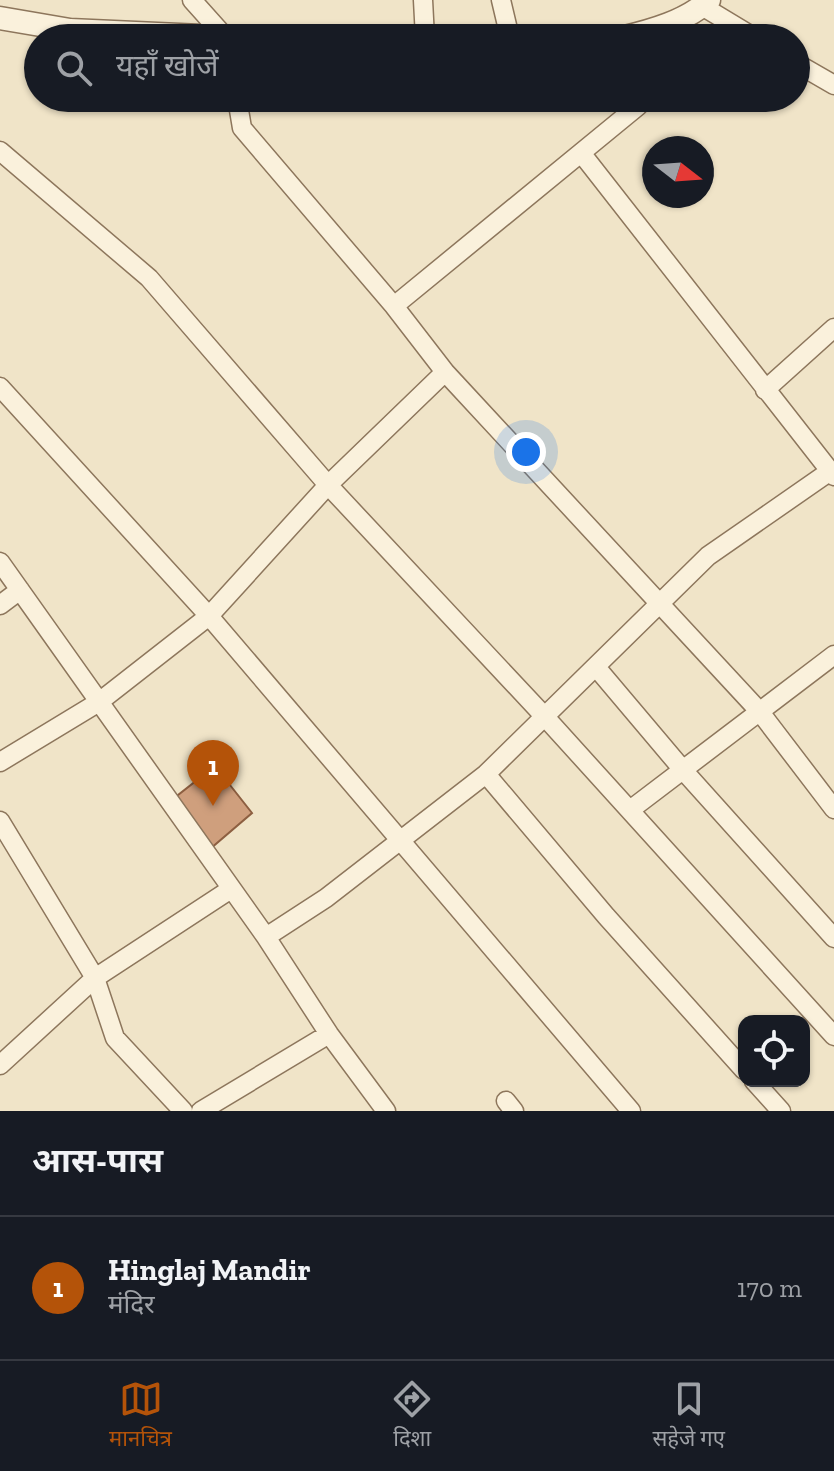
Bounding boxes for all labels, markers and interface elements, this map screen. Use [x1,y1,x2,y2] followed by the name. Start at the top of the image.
[24,24,810,112] search box
[52,46,96,90] icon: search
[116,48,218,84] text: यहाँ खोजें
[642,136,714,208] north arrow
[506,432,546,472] your location
[187,740,239,806] pin: 1
[738,1015,810,1087] map controls
[738,1015,810,1087] button: locate
[32,1140,163,1181] text: आस-पास
[108,1252,311,1288] text: Hinglaj Mandir
[53,1272,63,1304] text: 1
[737,1272,802,1304] text: 170 m
[108,1288,155,1320] text: मंदिर
[109,1377,172,1455] tab: मानचित्र
[390,1377,434,1455] tab: दिशा
[652,1377,725,1455] tab: सहेजे गए

